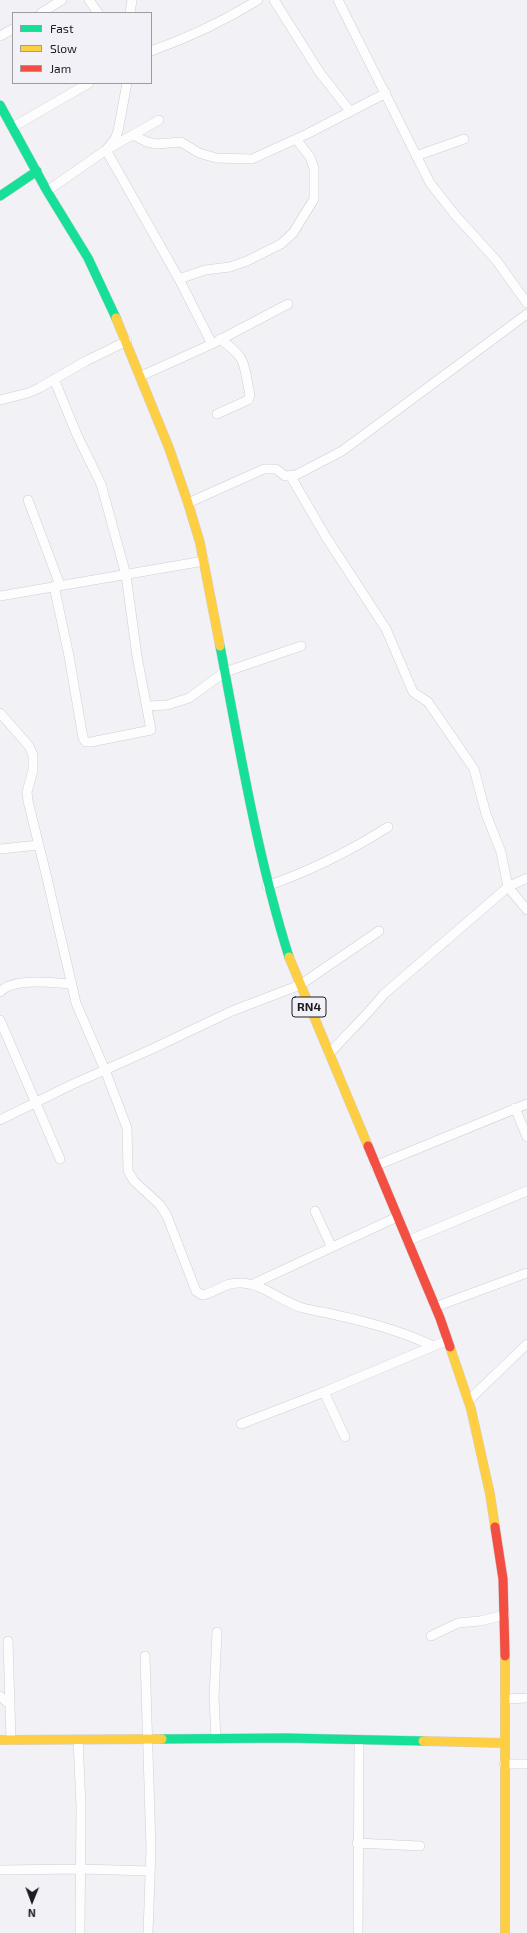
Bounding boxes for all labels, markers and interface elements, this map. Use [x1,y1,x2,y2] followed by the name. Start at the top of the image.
[12,12,152,84] legend
[50,21,73,35] text: Fast
[50,41,77,55] text: Slow
[50,61,71,75] text: Jam
[292,997,326,1017] road number: RN4
[12,1881,52,1921] north arrow
[28,1907,36,1920] text: N

